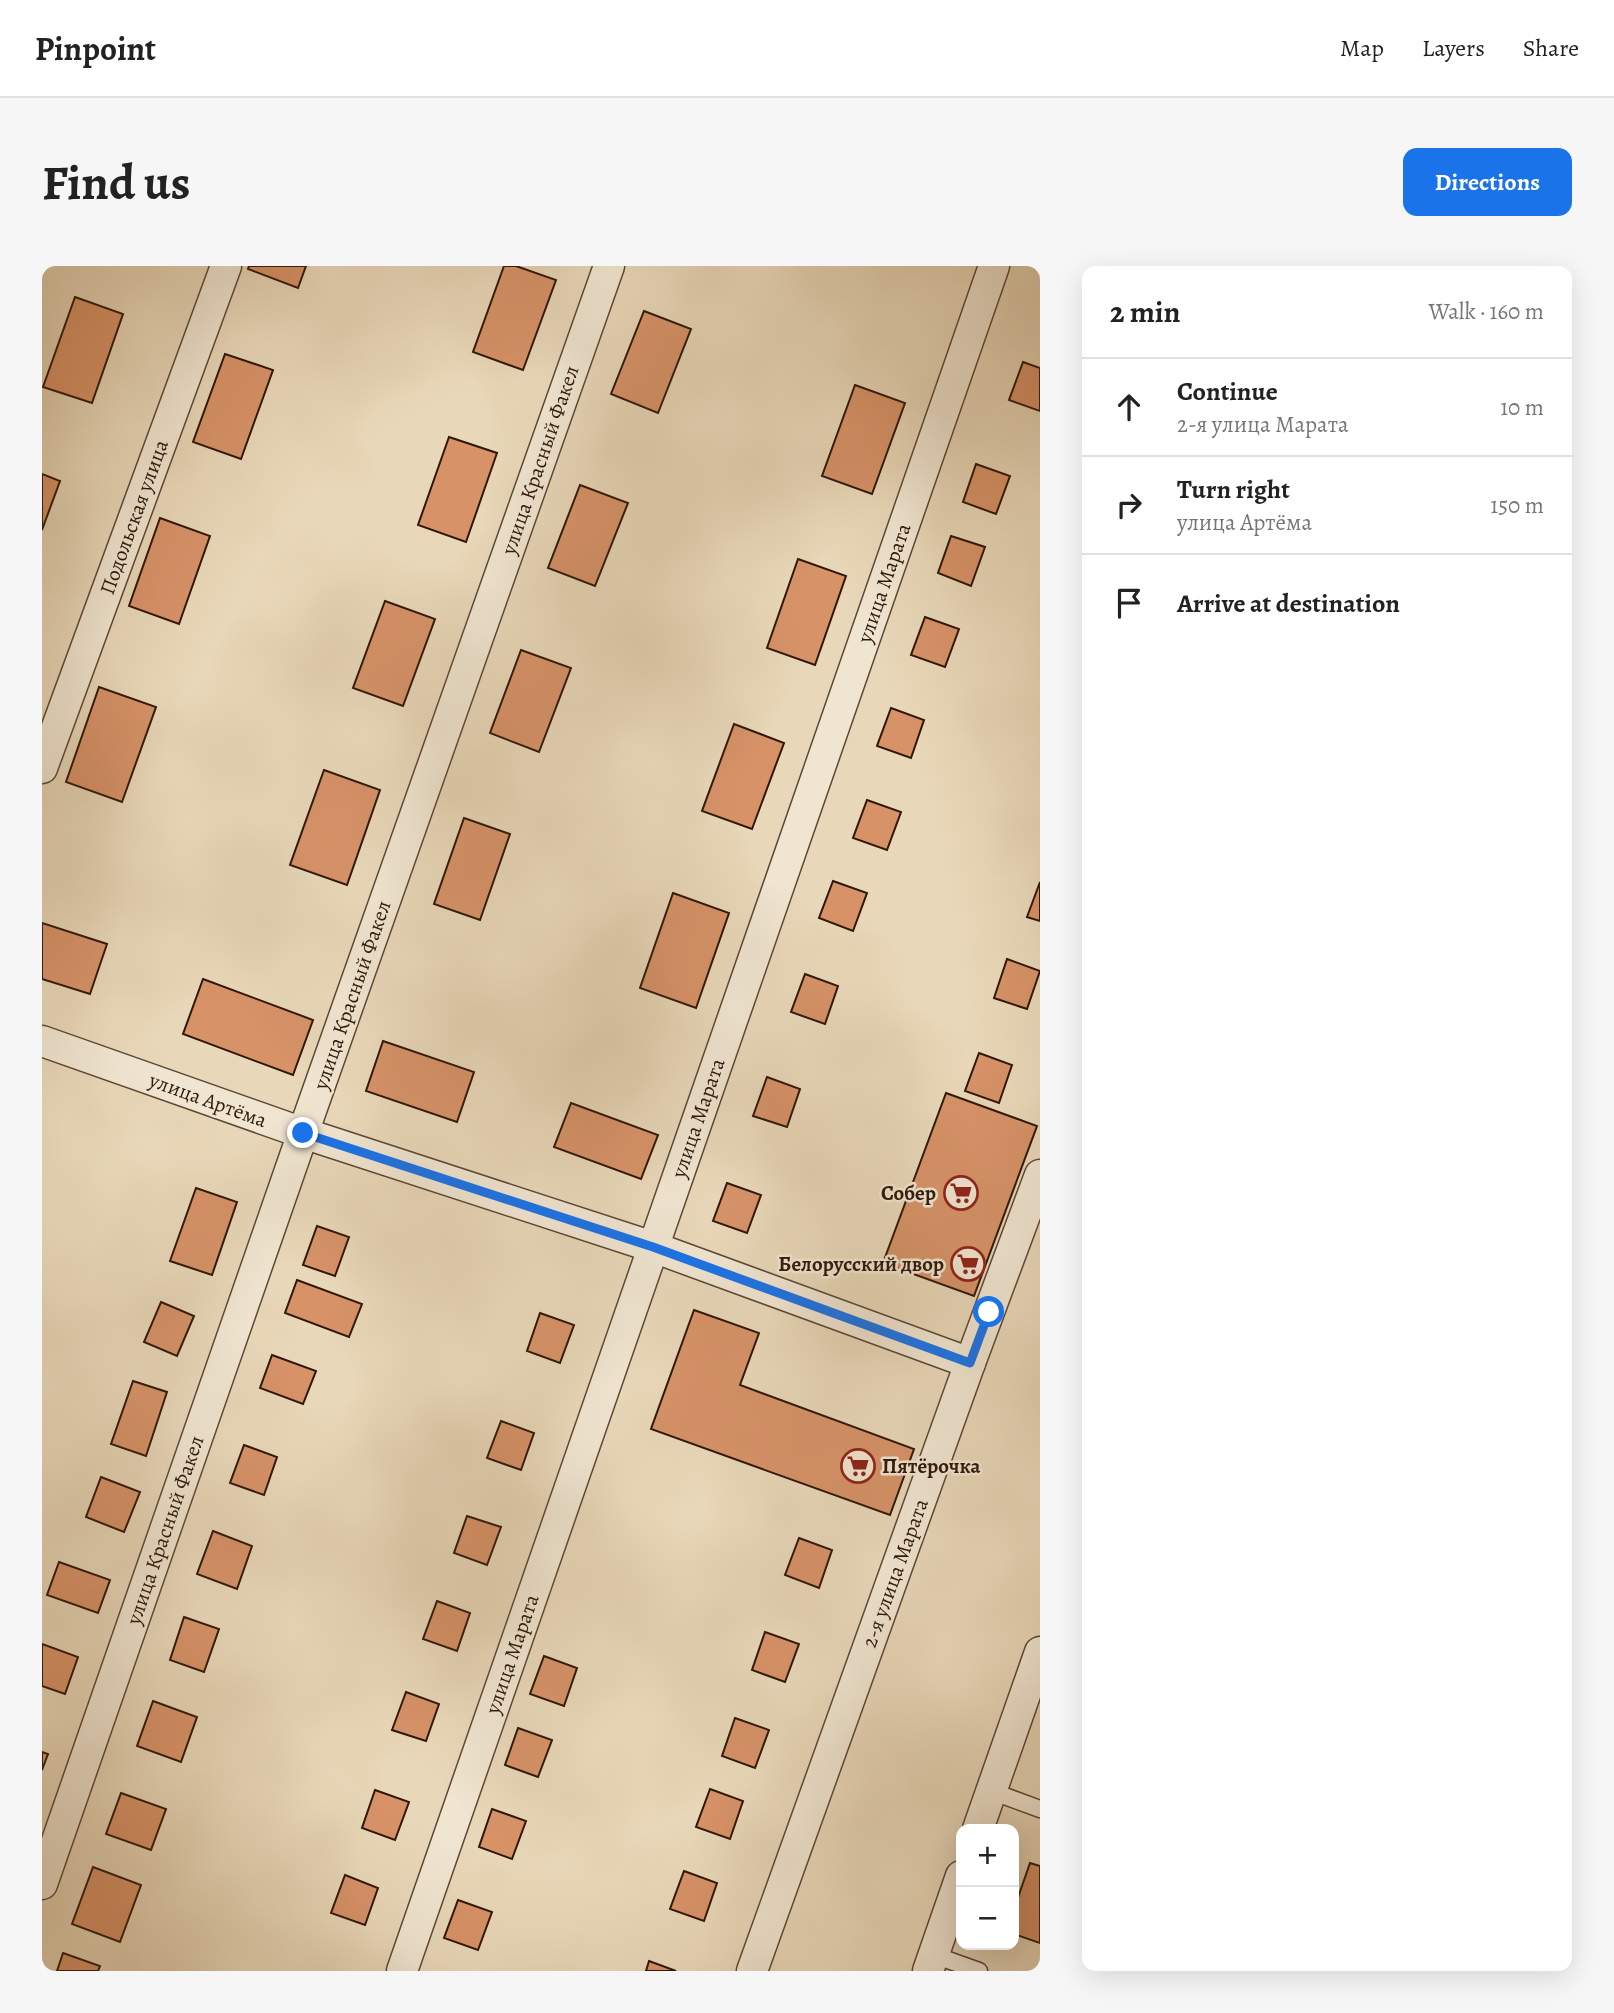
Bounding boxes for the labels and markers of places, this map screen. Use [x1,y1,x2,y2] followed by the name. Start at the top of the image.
[942,1174,980,1212] supermarket icon: Собер
[881,1179,936,1207] place label: Собер
[949,1245,987,1283] supermarket icon: Белорусский двор
[778,1250,944,1278] place label: Белорусский двор
[839,1447,877,1485] supermarket icon: Пятёрочка
[882,1452,981,1480] place label: Пятёрочка

